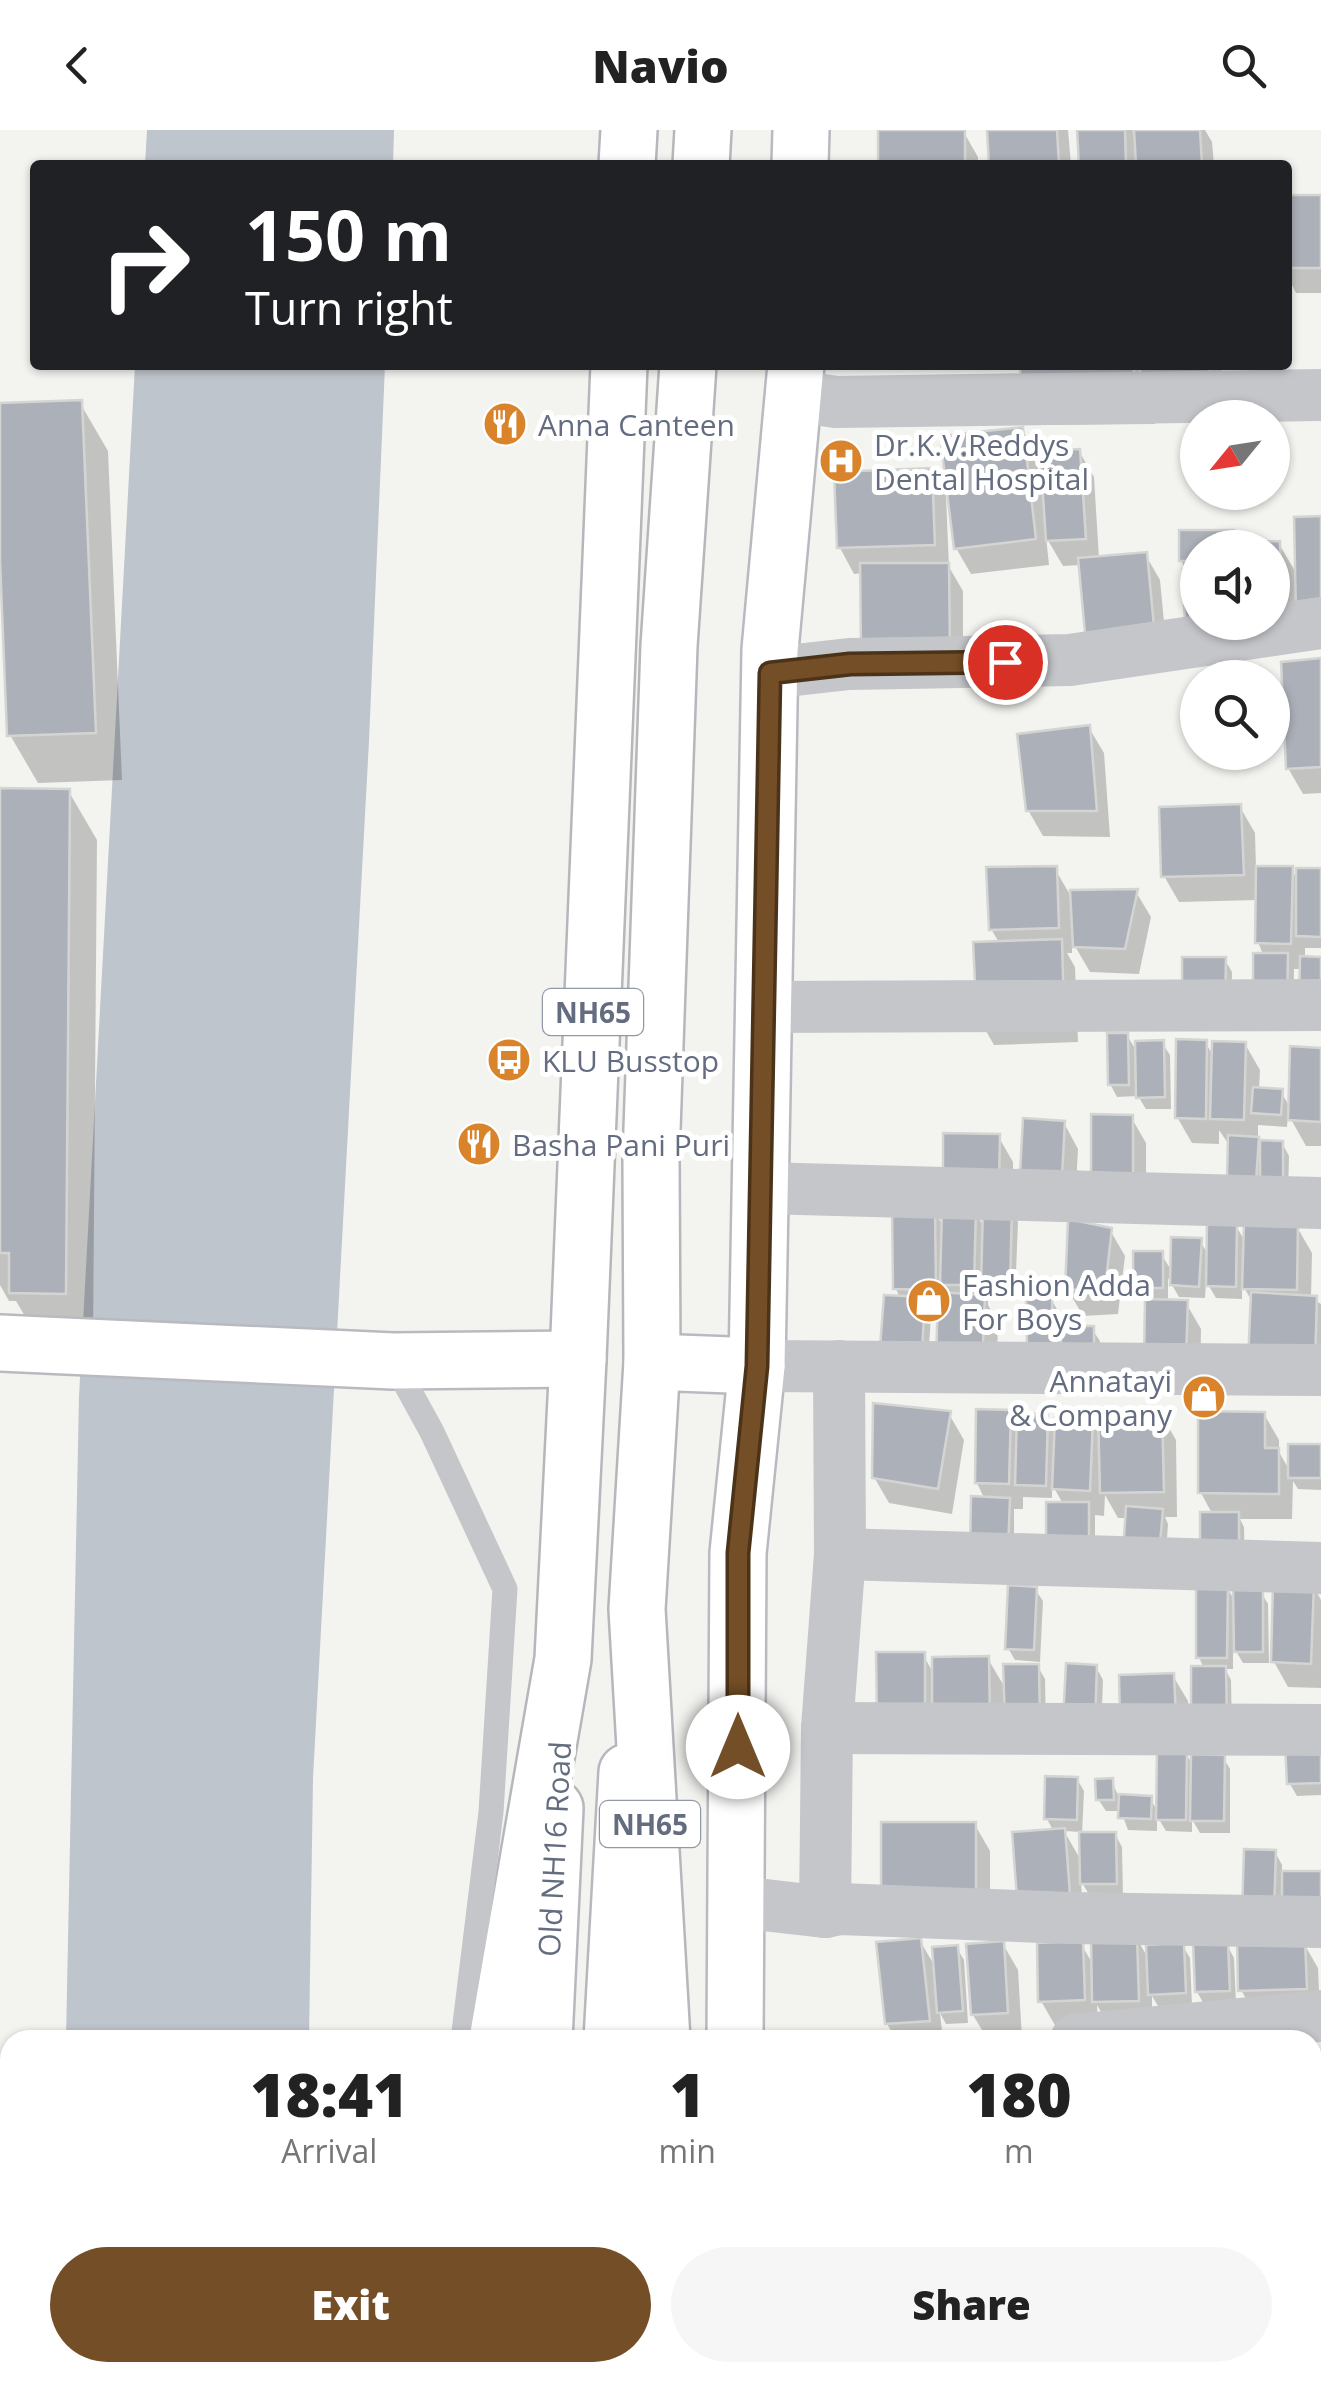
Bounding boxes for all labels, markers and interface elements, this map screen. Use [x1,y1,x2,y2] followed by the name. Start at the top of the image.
[592,35,729,96] text: Navio
[50,38,105,93] icon: back
[1216,38,1271,93] icon: search
[245,186,452,282] text: 150 m
[80,200,210,330] icon: right
[245,277,453,338] text: Turn right
[1180,400,1290,510] north arrow
[1180,400,1290,770] map controls
[482,401,528,447] restaurant icon: Anna Canteen
[538,404,735,445] place label: Anna Canteen
[874,424,1089,499] place label: Dr.K.V.Reddys Dental Hospital
[818,438,864,484] hospital icon: Dr.K.V.Reddys Dental Hospital
[1180,530,1290,640] button: sound
[963,620,1048,705] pin
[978,635,1033,690] icon: arrive
[1180,660,1290,770] button: search
[543,989,643,1035] road number: NH65
[486,1037,532,1083] bus stop icon: KLU Busstop
[542,1040,719,1081] place label: KLU Busstop
[456,1121,502,1167] restaurant icon: Basha Pani Puri
[512,1124,730,1165] place label: Basha Pani Puri
[962,1264,1151,1339] place label: Fashion Adda For Boys
[906,1278,952,1324] shop icon: Fashion Adda For Boys
[1009,1360,1173,1435] place label: Annatayi & Company
[1181,1374,1227,1420] shop icon: Annatayi & Company
[686,1695,790,1799] position arrow
[528,1740,580,1958] street label: Old NH16 Road
[600,1801,700,1847] road number: NH65
[250,2053,408,2135] text: 18:41
[670,2053,705,2135] text: 1
[966,2053,1072,2135] text: 180
[281,2129,377,2172] text: Arrival
[659,2129,716,2172] text: min
[1004,2129,1034,2172] text: m
[50,2247,651,2362] button: Exit
[671,2247,1272,2362] button: Share

